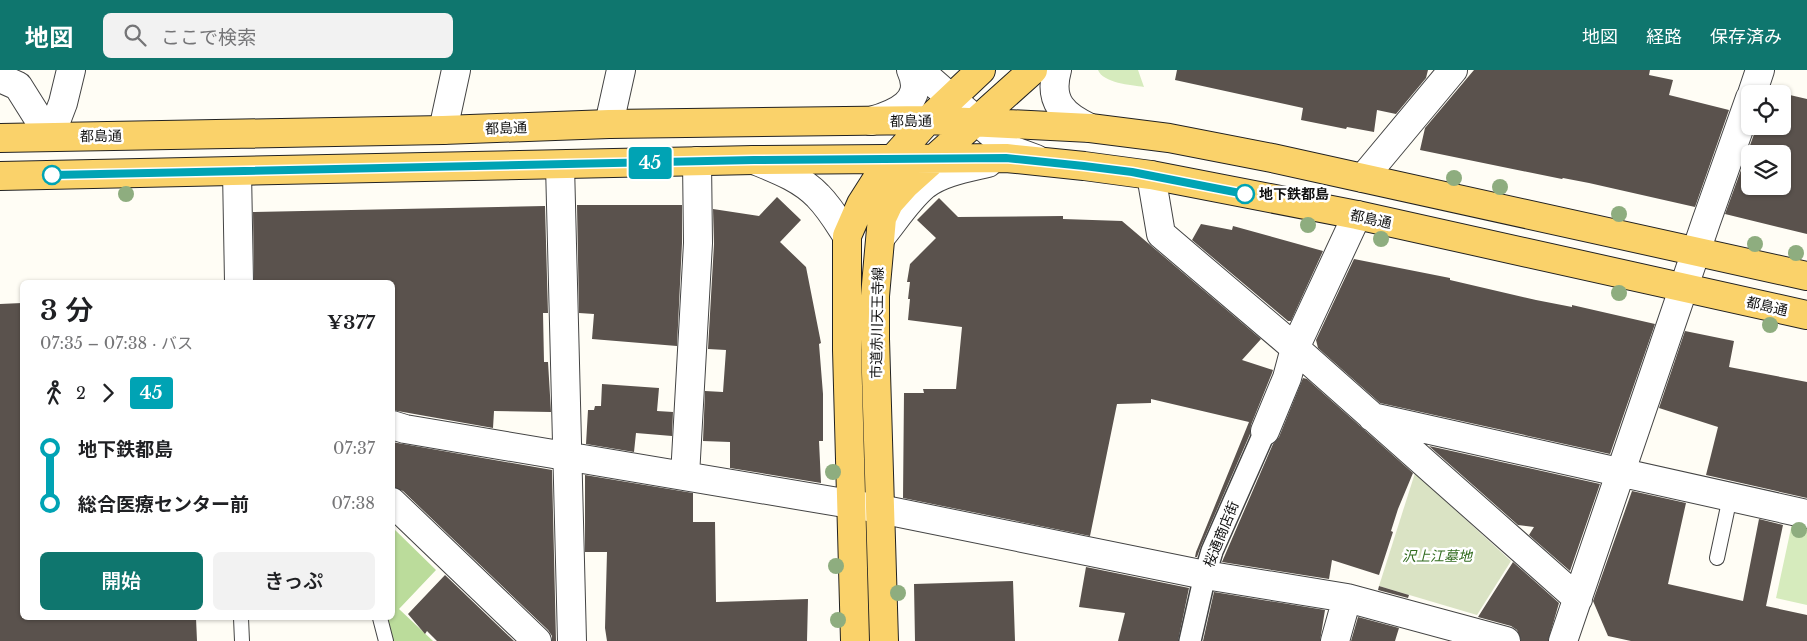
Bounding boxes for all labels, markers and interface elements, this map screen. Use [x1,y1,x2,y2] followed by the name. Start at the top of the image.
[103,13,453,58] search box
[121,21,149,49] icon: search
[25,23,73,52] text: 地図
[161,26,256,49] text: ここで検索
[1582,26,1618,48] text: 地図
[1646,26,1682,48] text: 経路
[1710,26,1782,48] text: 保存済み
[1741,85,1791,195] map controls
[1741,85,1791,135] button: locate
[890,112,932,130] street label: 都島通
[485,118,527,138] street label: 都島通
[80,127,122,145] street label: 都島通
[1741,145,1791,195] button: layers
[628,147,672,179] line badge: 45
[639,152,661,174] text: 45
[42,165,62,185] unlabelled marker
[1235,184,1255,204] marker: 地下鉄都島
[1259,185,1329,203] place label: 地下鉄都島
[1349,206,1393,232] street label: 都島通
[867,267,887,379] street label: 市道赤川天王寺線
[40,293,93,328] text: 3 分
[1745,293,1789,319] street label: 都島通
[327,311,375,334] text: ¥377
[40,333,193,353] text: 07:35 – 07:38 · バス
[40,379,68,407] icon: walk
[94,379,122,407] icon: forward
[140,382,163,404] text: 45
[76,383,86,403] text: 2
[78,438,173,461] text: 地下鉄都島
[333,438,375,458] text: 07:37
[78,493,249,516] text: 総合医療センター前
[331,493,375,513] text: 07:38
[1200,498,1242,570] street label: 桜通商店街
[1402,547,1474,565] park label: 沢上江墓地
[40,552,203,610] button: 開始
[213,552,375,610] button: きっぷ

